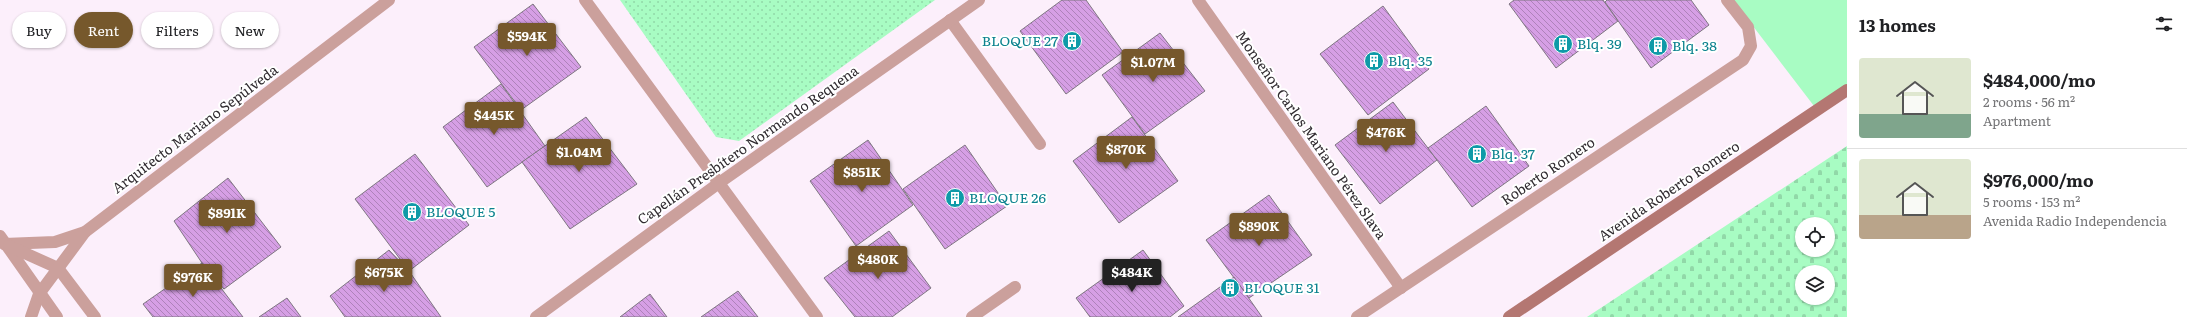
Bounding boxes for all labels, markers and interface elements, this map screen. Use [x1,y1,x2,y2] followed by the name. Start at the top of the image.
[12,12,66,48] chip: Buy
[74,12,133,48] chip: Rent
[141,12,213,48] chip: Filters
[221,12,279,48] chip: New
[1859,12,1936,37] text: 13 homes
[2153,13,2175,35] icon: filters
[499,23,555,57] pin: $594K
[507,26,547,45] text: $594K
[1232,26,1392,243] street label: Monseñor Carlos Mariano Pérez Slava
[982,30,1058,50] place label: BLOQUE 27
[1061,30,1083,52] building icon: BLOQUE 27
[1552,33,1574,55] building icon: Blq. 39
[1577,33,1622,53] place label: Blq. 39
[1647,35,1669,57] building icon: Blq. 38
[1672,35,1717,55] place label: Blq. 38
[1120,49,1186,83] pin: $1.07M
[1363,50,1385,72] building icon: Blq. 35
[1388,50,1432,70] place label: Blq. 35
[1130,52,1176,71] text: $1.07M
[107,59,282,197] street label: Arquitecto Mariano Sepúlveda
[633,59,862,229] street label: Capellán Presbítero Normando Requena
[1983,67,2096,92] text: $484,000/mo
[1891,74,1939,122] icon: home
[1983,92,2075,111] text: 2 rooms · 56 m²
[466,102,522,136] pin: $445K
[474,105,514,124] text: $445K
[1983,111,2051,130] text: Apartment
[1358,119,1414,153] pin: $476K
[1366,122,1406,141] text: $476K
[1496,131,1598,209] street label: Roberto Romero
[1594,135,1743,245] street label: Avenida Roberto Romero
[1098,136,1154,170] pin: $870K
[546,139,612,173] pin: $1.04M
[1106,139,1146,158] text: $870K
[556,142,602,161] text: $1.04M
[1466,143,1488,165] building icon: Blq. 37
[1491,143,1535,163] place label: Blq. 37
[834,159,890,193] pin: $851K
[843,162,881,181] text: $851K
[1983,167,2094,192] text: $976,000/mo
[1891,175,1939,223] icon: home
[944,187,966,209] building icon: BLOQUE 26
[969,187,1046,207] place label: BLOQUE 26
[1983,192,2081,211] text: 5 rooms · 153 m²
[199,200,255,234] pin: $891K
[401,201,423,223] building icon: BLOQUE 5
[426,201,495,221] place label: BLOQUE 5
[208,203,246,222] text: $891K
[1983,211,2167,230] text: Avenida Radio Independencia
[1231,213,1287,247] pin: $890K
[1238,216,1280,235] text: $890K
[1795,217,1835,305] map controls
[1795,217,1835,257] button: locate
[850,246,906,280] pin: $480K
[857,249,899,268] text: $480K
[356,259,412,293] pin: $675K
[1104,259,1160,293] pin: $484K
[364,262,404,281] text: $675K
[1111,262,1153,281] text: $484K
[165,264,221,298] pin: $976K
[1795,265,1835,305] button: layers
[173,267,213,286] text: $976K
[1219,277,1241,299] building icon: BLOQUE 31
[1244,277,1320,297] place label: BLOQUE 31

